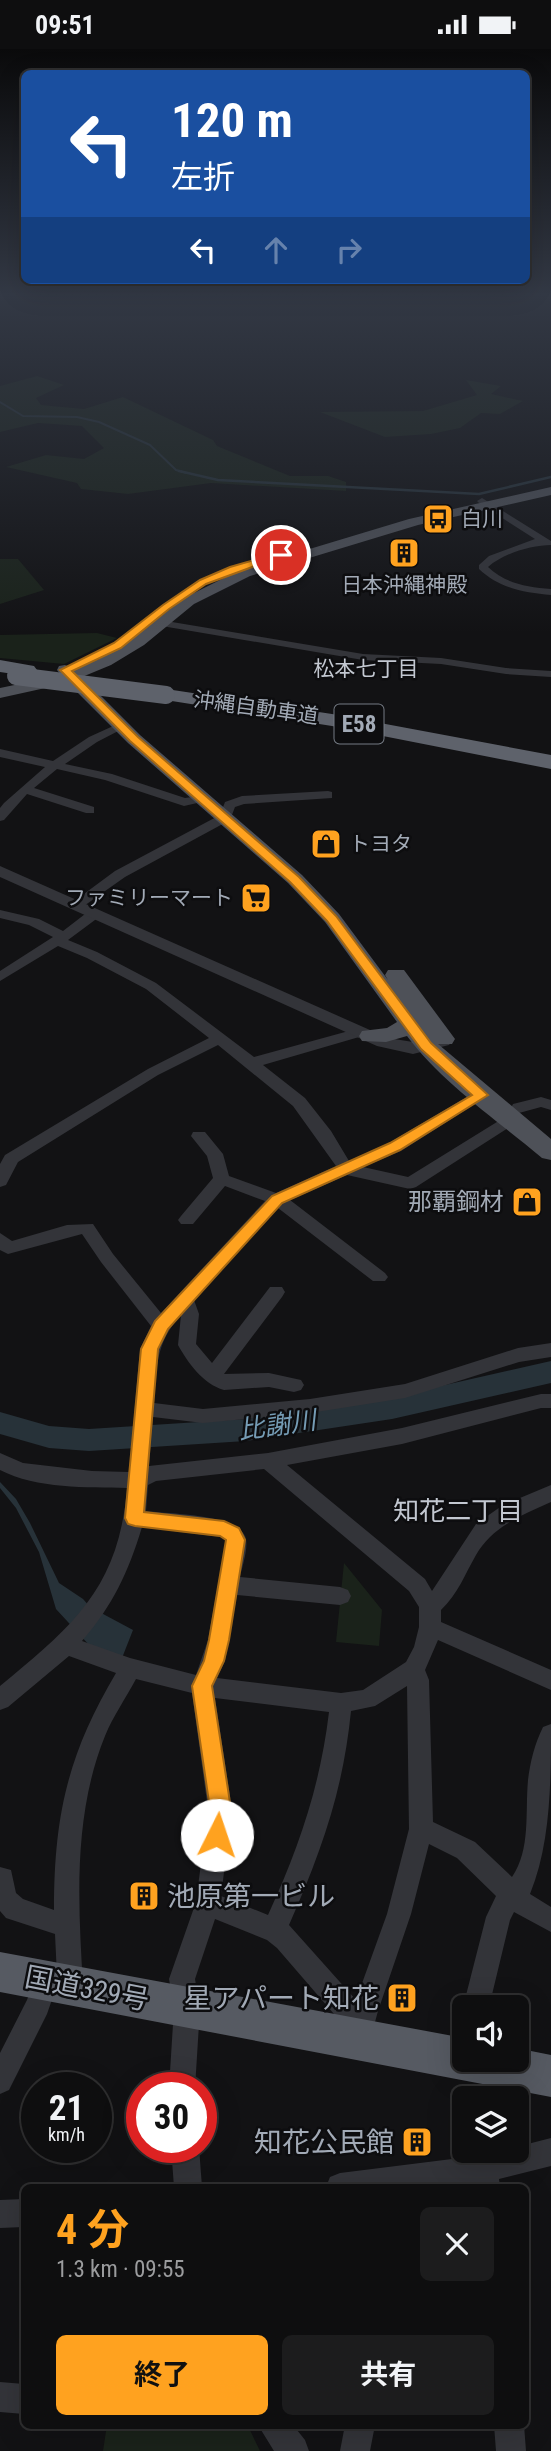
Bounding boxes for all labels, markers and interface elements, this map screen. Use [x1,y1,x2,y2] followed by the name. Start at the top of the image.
[35,10,95,40] text: 09:51
[171,92,293,149] text: 120 m
[56,98,147,189] icon: left
[171,158,235,196] text: 左折
[184,231,222,269] icon: left
[257,231,295,269] icon: ahead
[330,231,368,269] icon: right
[421,502,455,536] bus stop icon: 白川
[461,507,503,531] place label: 白川
[251,525,311,585] pin
[262,536,300,574] icon: arrive
[387,536,421,570] building icon: 日本沖縄神殿
[341,573,467,597] place label: 日本沖縄神殿
[314,657,419,681] district label: 松本七丁目
[192,687,320,729] street label: 沖縄自動車道
[334,705,384,743] road number: E58
[309,827,343,861] shop icon: トヨタ
[349,832,412,856] place label: トヨタ
[239,881,273,915] supermarket icon: ファミリーマート
[65,886,233,910] place label: ファミリーマート
[510,1185,544,1219] shop icon: 那覇鋼材
[408,1188,504,1216] place label: 那覇鋼材
[236,1404,321,1445] water label: 比謝川
[393,1496,523,1526] district label: 知花二丁目
[180,1798,254,1872] position arrow
[127,1879,161,1913] building icon: 池原第一ビル
[167,1880,335,1913] place label: 池原第一ビル
[22,1960,152,2017] street label: 国道329号
[385,1981,419,2015] building icon: 星アパート知花
[184,1982,379,2015] place label: 星アパート知花
[452,1995,529,2163] map controls
[452,1995,529,2072] button: sound
[126,2072,217,2163] speed limit sign: 30
[452,2086,529,2163] button: layers
[49,2088,84,2129] text: 21
[48,2124,85,2145] text: km/h
[400,2125,434,2159] building icon: 知花公民館
[254,2126,394,2159] place label: 知花公民館
[56,2205,129,2254] text: 4 分
[420,2207,494,2281] button: close
[56,2256,185,2283] text: 1.3 km · 09:55
[56,2335,268,2415] button: 終了
[282,2335,494,2415] button: 共有

